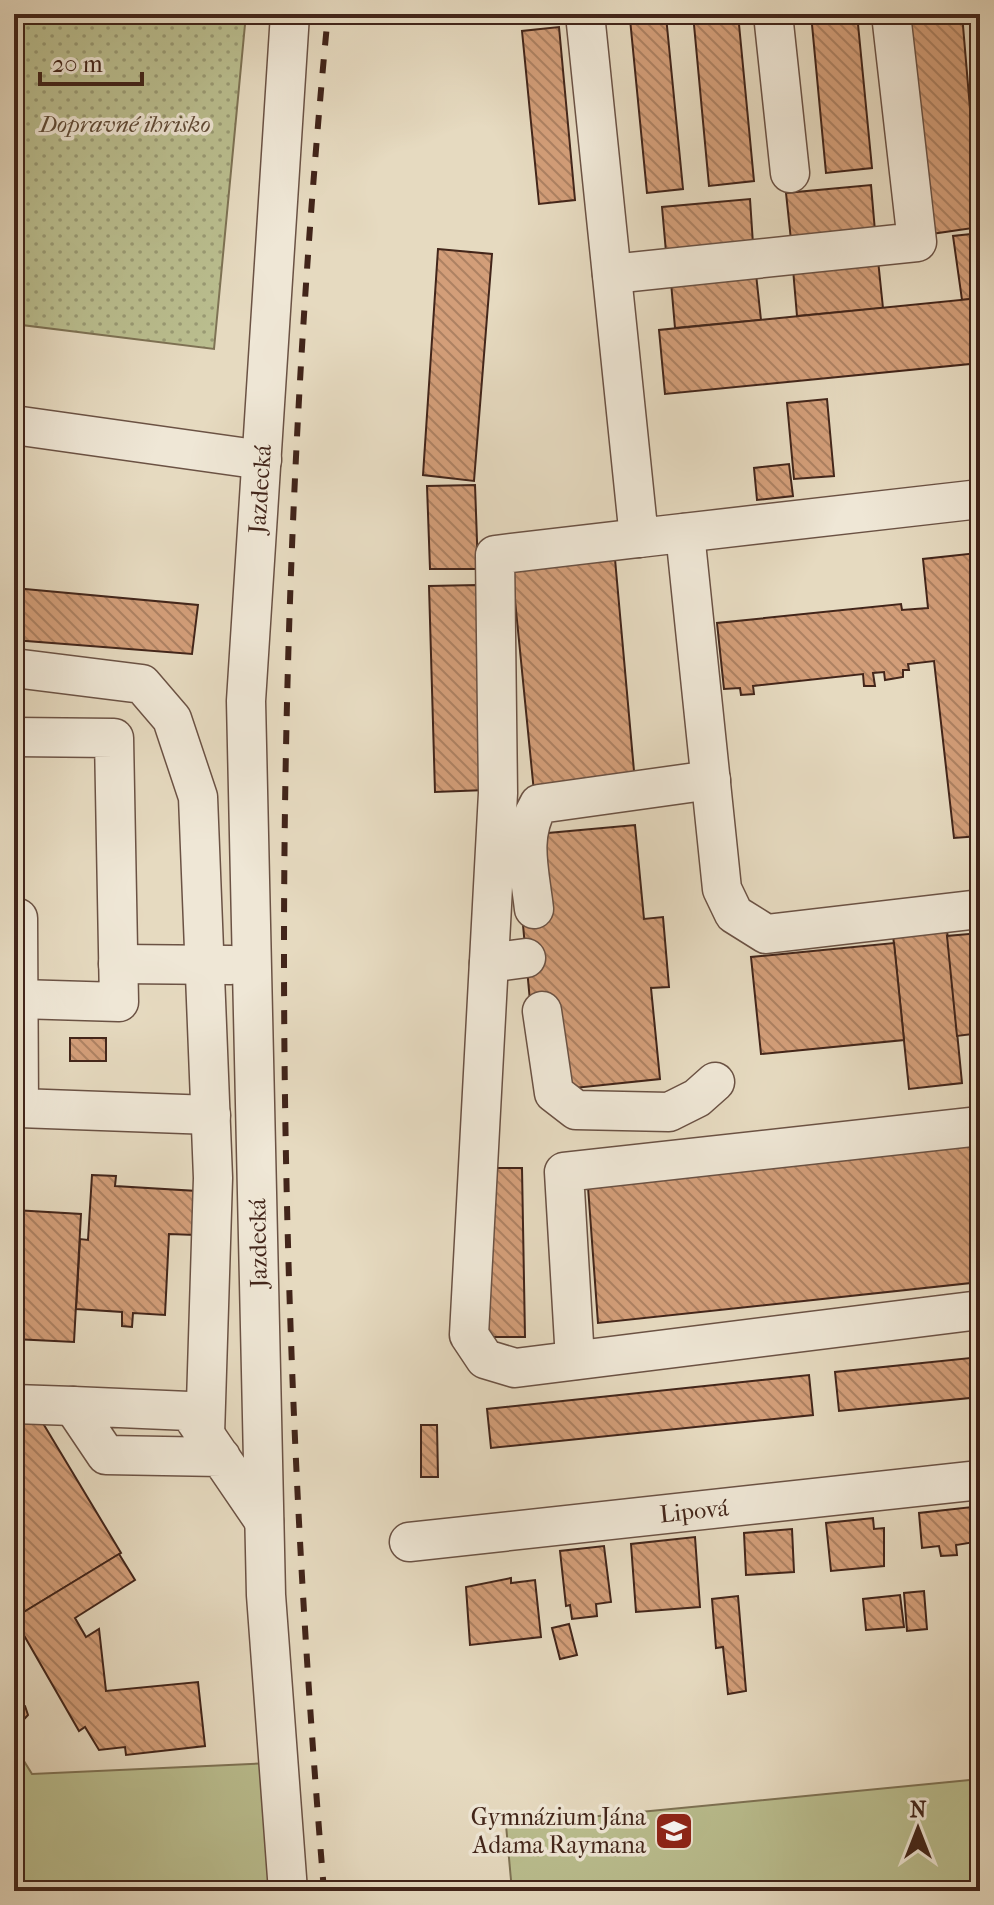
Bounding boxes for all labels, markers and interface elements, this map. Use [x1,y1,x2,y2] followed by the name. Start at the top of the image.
[40,36,142,86] scale bar
[52,50,103,78] text: 20 m
[37,110,211,138] park label: Dopravné ihrisko
[243,443,277,536] street label: Jazdecká
[243,1197,273,1290] street label: Jazdecká
[658,1493,731,1529] street label: Lipová
[878,1789,958,1869] north arrow
[910,1797,927,1823] text: N
[471,1803,647,1859] place label: Gymnázium Jána Adama Raymana
[653,1810,695,1852] school or university icon: Gymnázium Jána Adama Raymana

